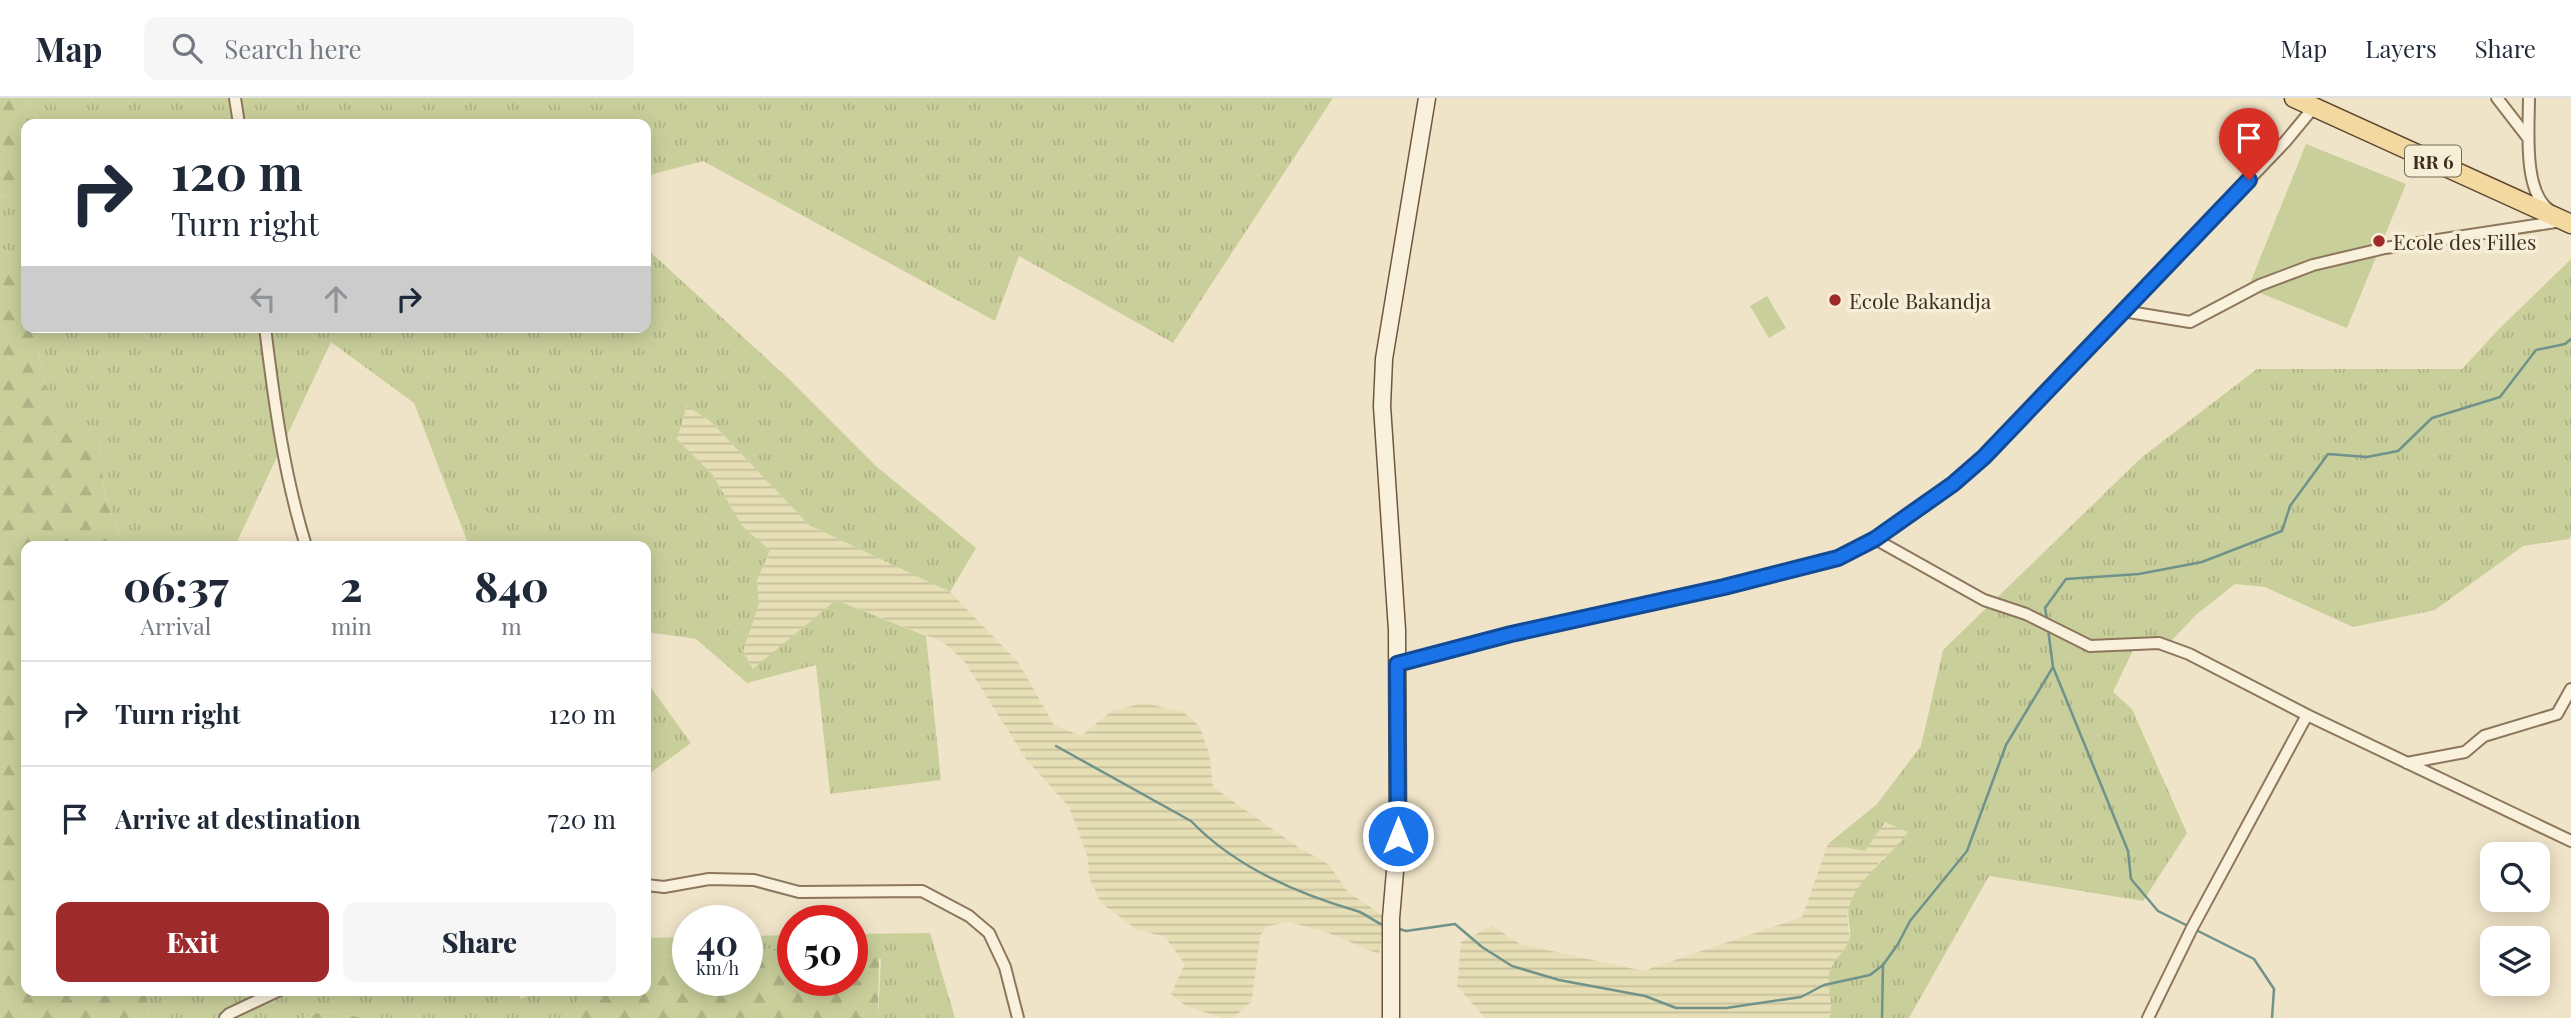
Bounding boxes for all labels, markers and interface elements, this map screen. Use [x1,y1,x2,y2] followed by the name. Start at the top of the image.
[144,17,634,80] search box
[35,26,102,70] text: Map
[168,29,206,67] icon: search
[224,31,362,66] text: Search here
[2281,32,2327,64] text: Map
[2365,32,2437,64] text: Layers
[2475,32,2536,64] text: Share
[2219,108,2279,180] pin
[2230,119,2268,157] icon: arrive
[171,138,303,203] text: 120 m
[2405,146,2461,176] road number: RR 6
[56,147,147,238] icon: right
[171,201,319,244] text: Turn right
[2393,227,2536,255] place label: Ecole des Filles
[2371,233,2387,249] marker: Ecole des Filles
[244,280,282,318] icon: left
[317,280,355,318] icon: ahead
[390,280,428,318] icon: right
[1849,286,1992,314] place label: Ecole Bakandja
[1827,292,1843,308] marker: Ecole Bakandja
[123,557,229,613] text: 06:37
[340,557,363,613] text: 2
[474,557,549,613] text: 840
[141,610,211,641] text: Arrival
[331,610,372,641] text: min
[501,610,522,641] text: m
[56,695,94,733] icon: right
[115,696,241,731] text: Turn right
[549,696,616,731] text: 120 m
[1361,799,1435,873] position arrow
[56,800,94,838] icon: arrive
[115,801,361,836] text: Arrive at destination
[548,801,616,836] text: 720 m
[2480,842,2550,996] map controls
[2480,842,2550,912] button: search
[56,902,329,982] button: Exit
[343,902,616,982] button: Share
[777,905,868,996] speed limit sign: 50
[697,918,738,965] text: 40
[2480,926,2550,996] button: layers
[696,956,739,980] text: km/h

